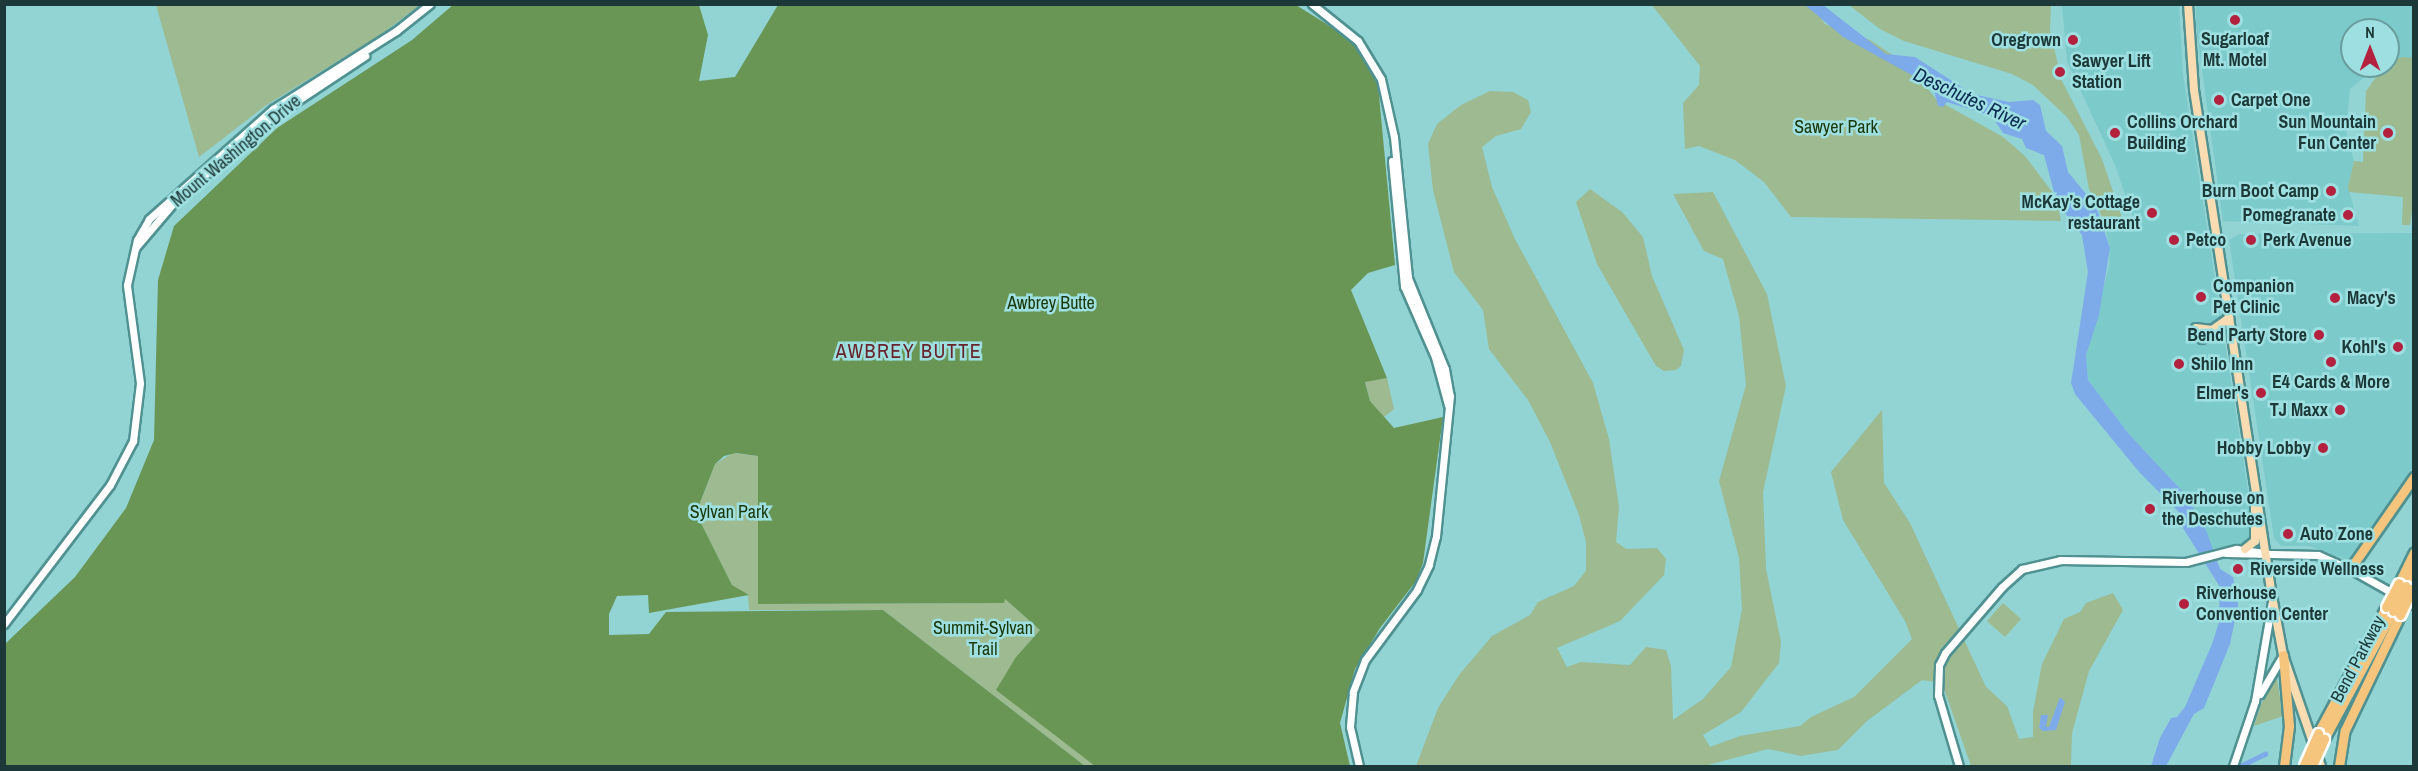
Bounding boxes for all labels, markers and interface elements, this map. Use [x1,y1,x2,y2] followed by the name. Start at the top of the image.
[2228,13,2242,27] marker: Sugarloaf Mt. Motel
[2340,18,2400,78] north arrow
[2365,21,2375,43] text: N
[1991,29,2061,51] place label: Oregrown
[2201,29,2269,72] place label: Sugarloaf Mt. Motel
[2066,33,2080,47] marker: Oregrown
[2072,51,2151,94] place label: Sawyer Lift Station
[1910,62,2030,134] water label: Deschutes River
[2053,65,2067,79] marker: Sawyer Lift Station
[2231,89,2311,111] place label: Carpet One
[167,90,305,212] street label: Mount Washington Drive
[2212,93,2226,107] marker: Carpet One
[2127,112,2238,154] place label: Collins Orchard Building
[2278,112,2376,154] place label: Sun Mountain Fun Center
[1794,116,1878,138] park label: Sawyer Park
[2108,126,2122,140] marker: Collins Orchard Building
[2381,126,2395,140] marker: Sun Mountain Fun Center
[2202,180,2319,202] place label: Burn Boot Camp
[2324,184,2338,198] marker: Burn Boot Camp
[2022,192,2140,234] place label: McKay’s Cottage restaurant
[2242,204,2336,226] place label: Pomegranate
[2145,206,2159,220] marker: McKay’s Cottage restaurant
[2341,208,2355,222] marker: Pomegranate
[2186,229,2226,251] place label: Petco
[2263,229,2352,251] place label: Perk Avenue
[2167,233,2181,247] marker: Petco
[2244,233,2258,247] marker: Perk Avenue
[2213,276,2294,318] place label: Companion Pet Clinic
[2347,287,2396,309] place label: Macy's
[2194,290,2208,304] marker: Companion Pet Clinic
[2328,291,2342,305] marker: Macy's
[1007,292,1095,314] park label: Awbrey Butte
[2187,324,2307,346] place label: Bend Party Store
[2312,328,2326,342] marker: Bend Party Store
[2341,336,2386,358] place label: Kohl's
[836,338,982,362] district label: AWBREY BUTTE
[2391,340,2405,354] marker: Kohl's
[2191,353,2253,375] place label: Shilo Inn
[2324,355,2338,369] marker: E4 Cards & More
[2172,357,2186,371] marker: Shilo Inn
[2272,371,2390,393] place label: E4 Cards & More
[2196,382,2249,404] place label: Elmer's
[2254,386,2268,400] marker: Elmer's
[2270,399,2328,421] place label: TJ Maxx
[2333,403,2347,417] marker: TJ Maxx
[2217,437,2311,459] place label: Hobby Lobby
[2316,441,2330,455] marker: Hobby Lobby
[2162,488,2265,530] place label: Riverhouse on the Deschutes
[690,501,768,523] park label: Sylvan Park
[2143,502,2157,516] marker: Riverhouse on the Deschutes
[2300,523,2373,545] place label: Auto Zone
[2281,527,2295,541] marker: Auto Zone
[2250,558,2384,580] place label: Riverside Wellness
[2231,562,2245,576] marker: Riverside Wellness
[2196,583,2328,626] place label: Riverhouse Convention Center
[2177,597,2191,611] marker: Riverhouse Convention Center
[2326,612,2390,706] street label: Bend Parkway
[933,618,1033,660] park label: Summit-Sylvan Trail

